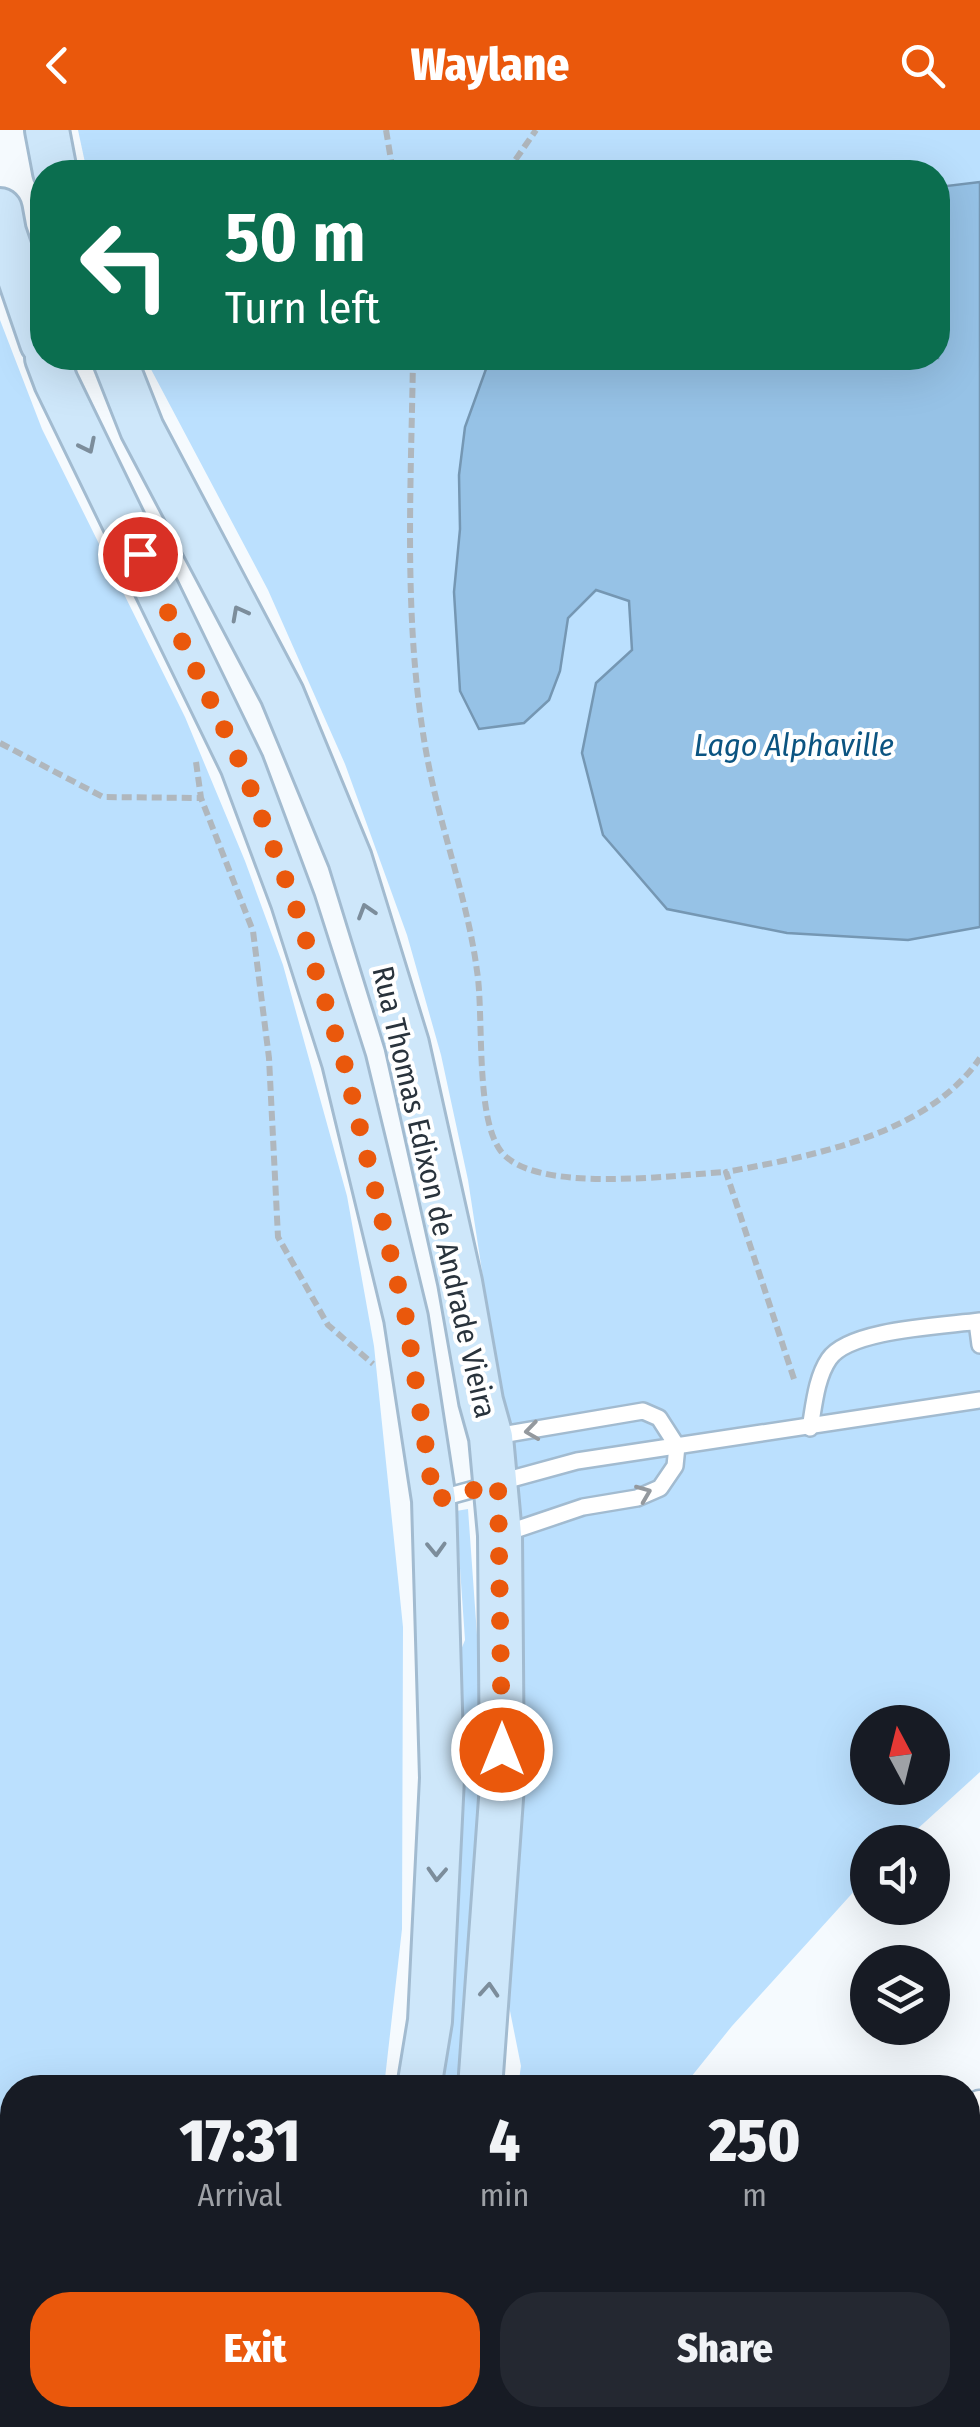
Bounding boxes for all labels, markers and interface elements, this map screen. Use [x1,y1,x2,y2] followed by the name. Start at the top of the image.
[30,38,85,93] icon: back
[411,38,569,92] text: Waylane
[895,38,950,93] icon: search
[225,196,366,280] text: 50 m
[60,200,190,330] icon: left
[225,281,380,335] text: Turn left
[75,436,95,454] one-way arrow
[98,512,183,597] pin
[113,527,168,582] icon: arrive
[232,606,251,624] one-way arrow
[694,726,894,764] water label: Lago Alphaville
[358,904,378,921] one-way arrow
[364,963,504,1421] street label: Rua Thomas Edixon de Andrade Vieira
[523,1419,540,1440] one-way arrow
[634,1485,652,1505] one-way arrow
[425,1542,446,1558] one-way arrow
[450,1698,554,1802] position arrow
[850,1705,950,1805] north arrow
[850,1705,950,2045] map controls
[850,1825,950,1925] button: sound
[427,1866,448,1882] one-way arrow
[850,1945,950,2045] button: layers
[478,1982,499,1998] one-way arrow
[180,2105,300,2177] text: 17:31
[489,2105,520,2177] text: 4
[709,2105,800,2177] text: 250
[197,2176,282,2214] text: Arrival
[480,2176,529,2214] text: min
[742,2176,767,2214] text: m
[30,2292,480,2407] button: Exit
[500,2292,950,2407] button: Share

